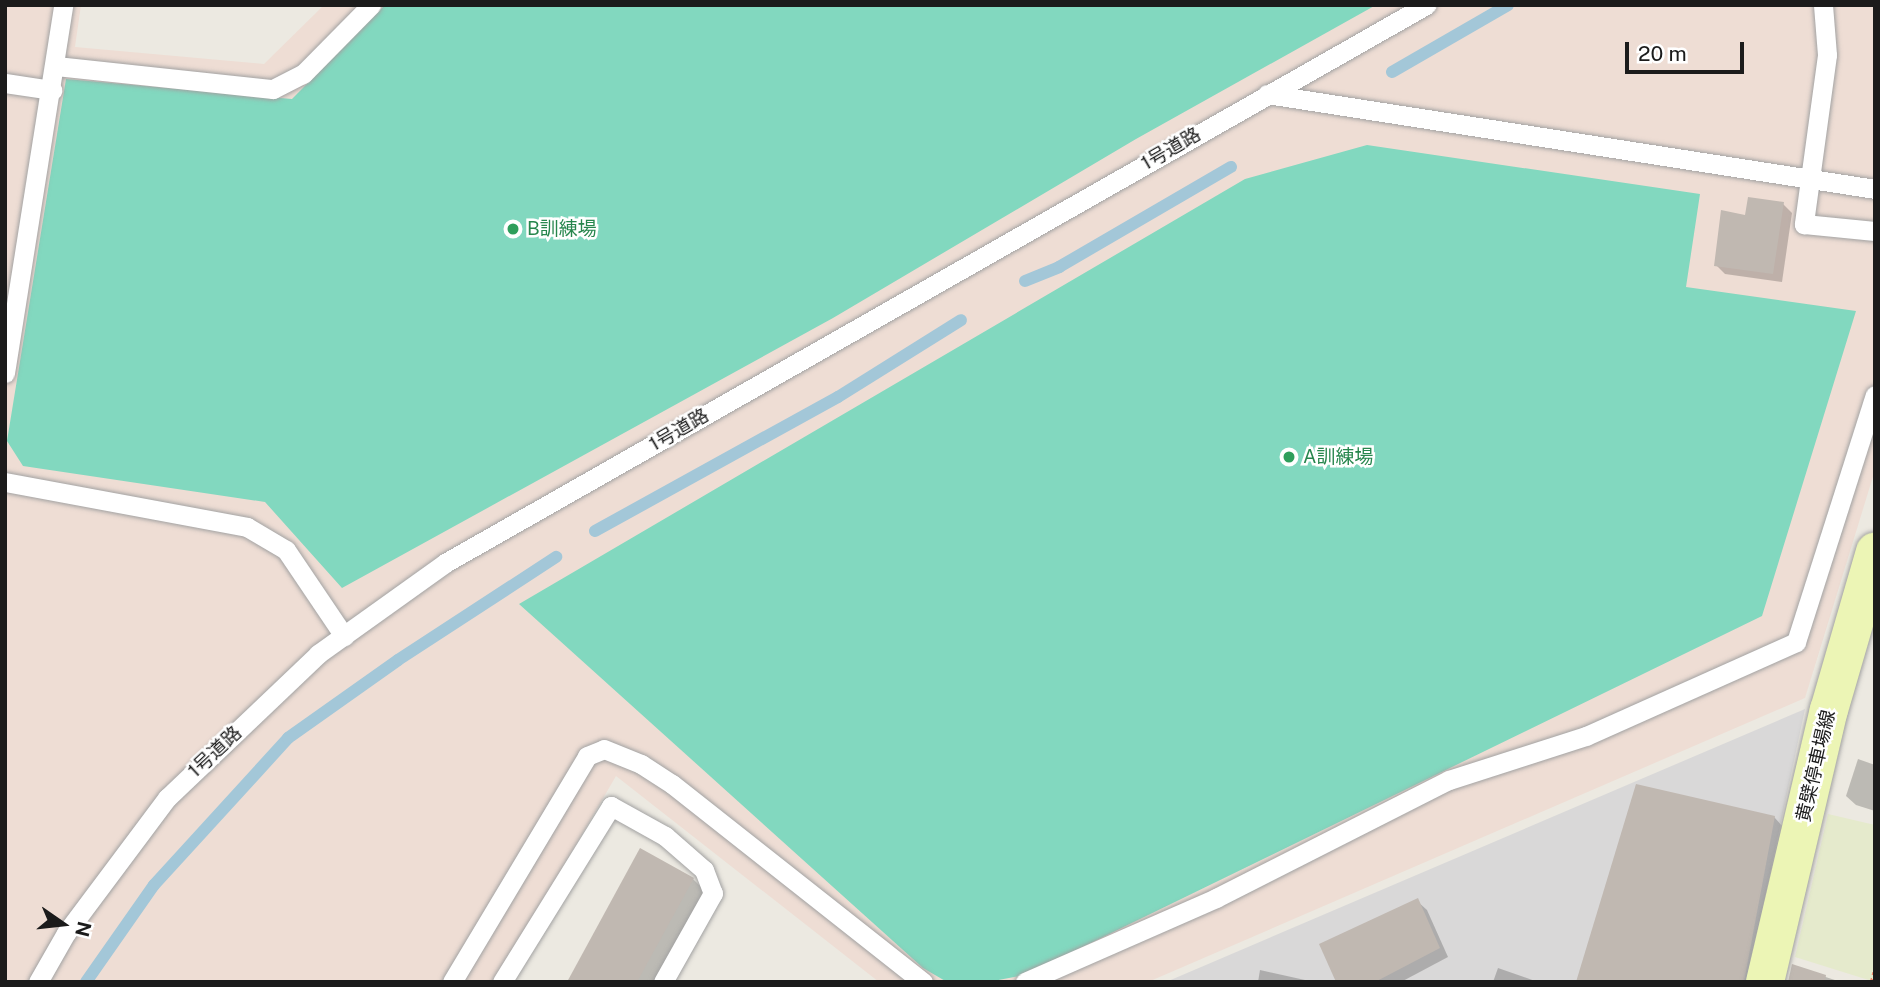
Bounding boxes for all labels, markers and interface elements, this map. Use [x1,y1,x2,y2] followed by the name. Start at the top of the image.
[1628,28,1747,72] scale bar
[1638,41,1687,66] text: 20 m
[1137,123,1205,175] street label: 1号道路
[527,218,597,240] place label: B訓練場
[505,221,521,237] marker: B訓練場
[645,404,713,456] street label: 1号道路
[1303,446,1373,468] place label: A訓練場
[1281,449,1297,465] marker: A訓練場
[1792,708,1840,824] street label: 黄檗停車場線
[184,722,246,782] street label: 1号道路
[28,889,98,959] north arrow
[71,919,96,939] text: N

